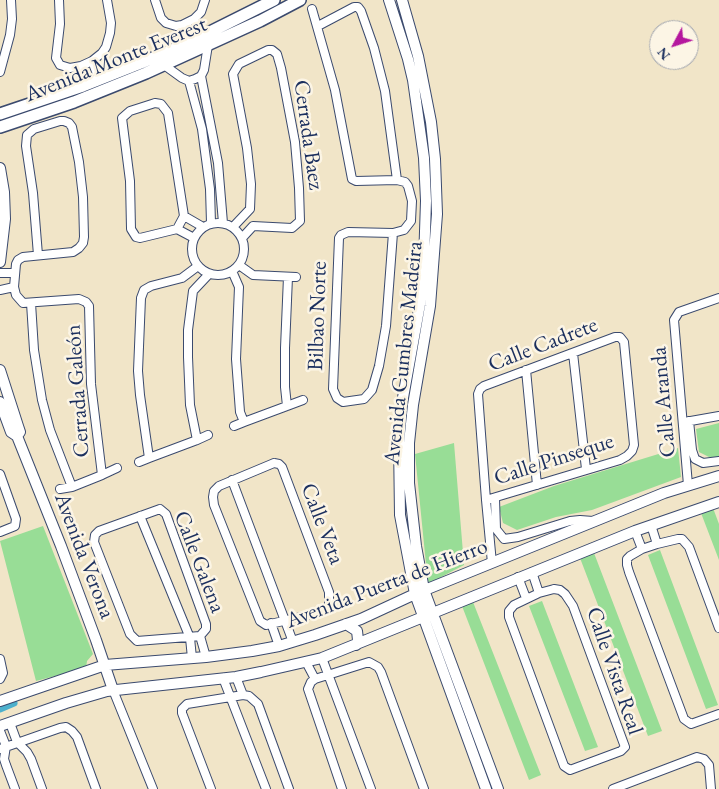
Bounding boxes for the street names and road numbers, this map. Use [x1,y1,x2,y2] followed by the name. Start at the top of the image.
[21,11,211,109] street label: Avenida Monte Everest
[287,78,329,192] street label: Cerrada Baez
[379,240,429,466] street label: Avenida Cumbres Madeira
[303,261,333,371] street label: Bilbao Norte
[485,312,601,378] street label: Calle Cadrete
[60,324,96,458] street label: Cerrada Galeón
[646,346,682,458] street label: Calle Aranda
[491,428,617,492] street label: Calle Pinseque
[294,480,350,568] street label: Calle Veta
[48,489,120,623] street label: Avenida Verona
[168,507,230,617] street label: Calle Galena
[282,533,492,635] street label: Avenida Puerta de Hierro
[580,604,648,738] street label: Calle Vista Real

